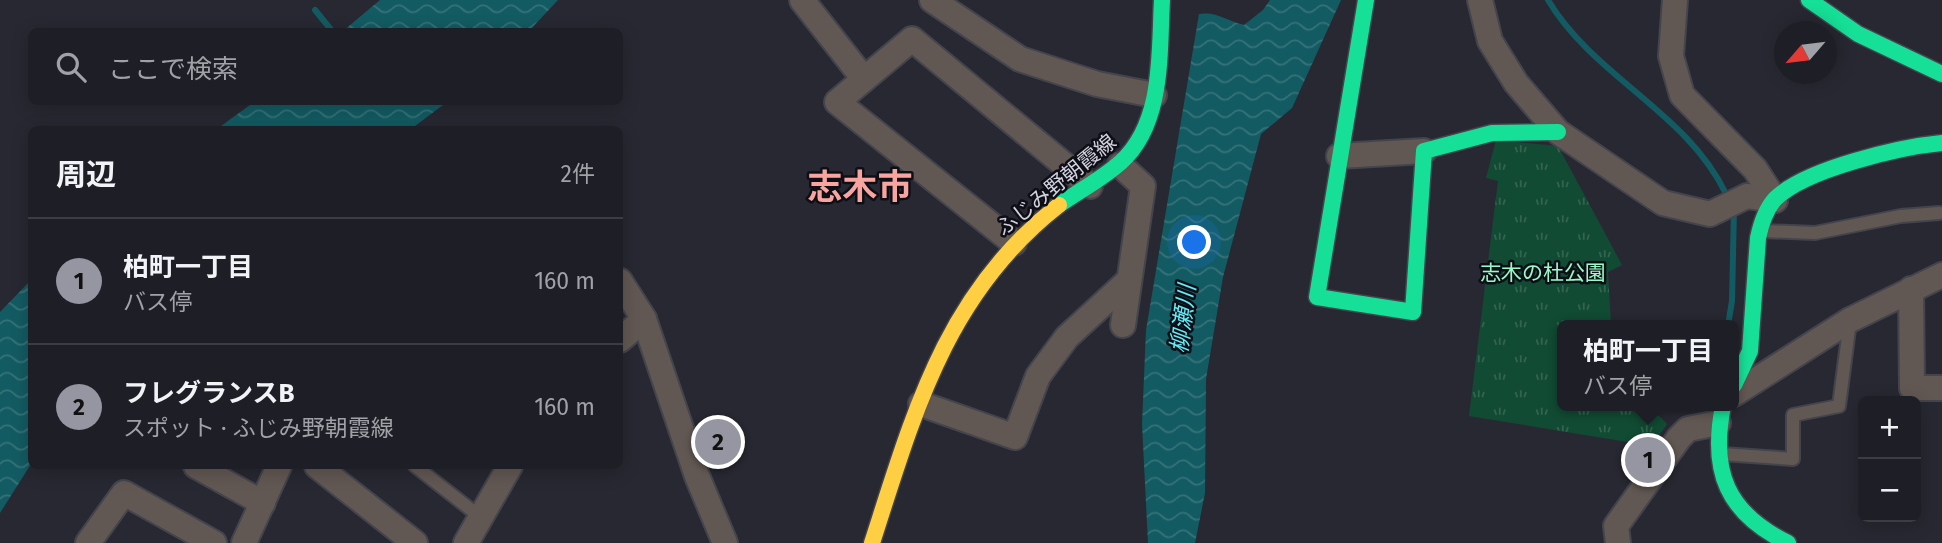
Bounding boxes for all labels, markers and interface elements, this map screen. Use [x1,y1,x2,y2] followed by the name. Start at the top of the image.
[1774,21,1837,84] north arrow
[28,28,623,105] search box
[52,48,90,86] icon: search
[108,54,238,85] text: ここで検索
[991,129,1121,241] street label: ふじみ野朝霞線
[56,157,116,193] text: 周辺
[561,160,595,188] text: 2件
[807,166,913,208] district label: 志木市
[1177,225,1211,259] your location
[123,252,253,283] text: 柏町一丁目
[1480,260,1606,286] park label: 志木の杜公園
[74,267,84,295] text: 1
[534,267,595,295] text: 160 m
[1165,280,1201,355] water label: 柳瀬川
[123,288,192,316] text: バス停
[1557,320,1739,411] popup
[1583,336,1713,367] text: 柏町一丁目
[1583,372,1652,400] text: バス停
[123,378,295,409] text: フレグランスB
[73,393,85,421] text: 2
[534,393,595,421] text: 160 m
[1858,396,1921,522] map controls
[1858,396,1921,459] button: +
[123,414,394,442] text: スポット · ふじみ野朝霞線
[695,416,741,468] pin: 2
[1625,434,1671,486] pin: 1
[1858,459,1921,522] button: −

